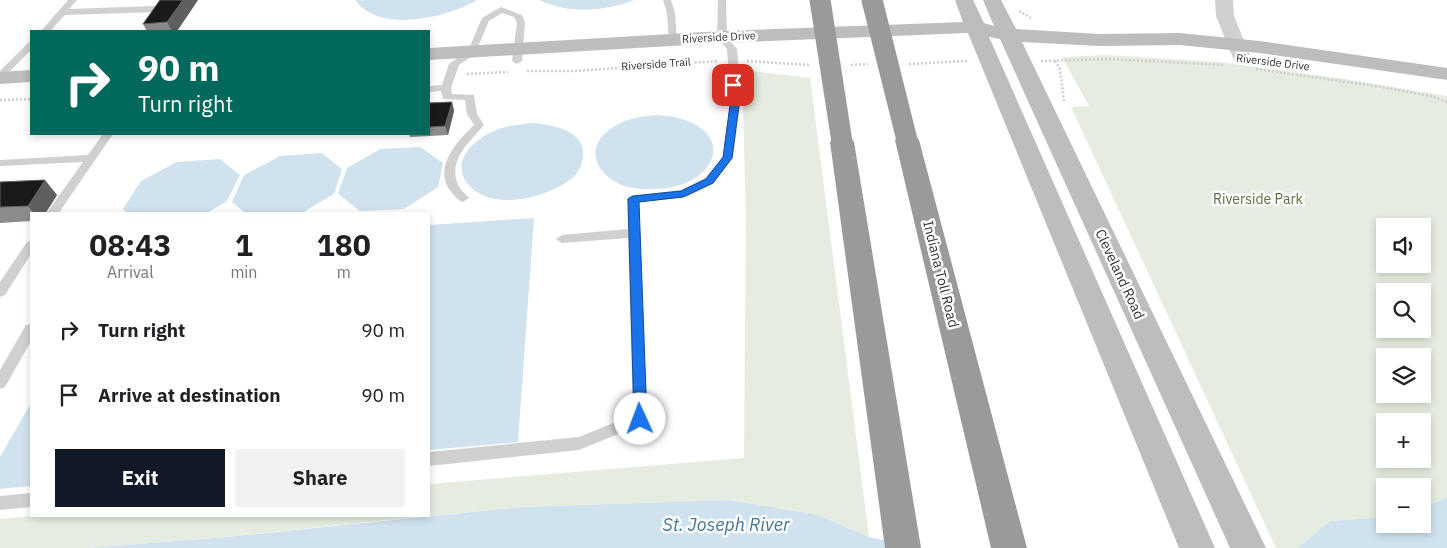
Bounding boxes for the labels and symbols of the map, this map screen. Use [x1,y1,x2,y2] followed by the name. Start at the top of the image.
[682,28,756,46] street label: Riverside Drive
[1236,51,1310,73] street label: Riverside Drive
[621,55,691,73] street label: Riverside Trail
[712,64,754,106] pin
[1213,190,1304,208] park label: Riverside Park
[919,219,963,329] street label: Indiana Toll Road
[1091,226,1149,322] street label: Cleveland Road
[613,392,665,444] position arrow
[663,513,790,536] water label: St. Joseph River

